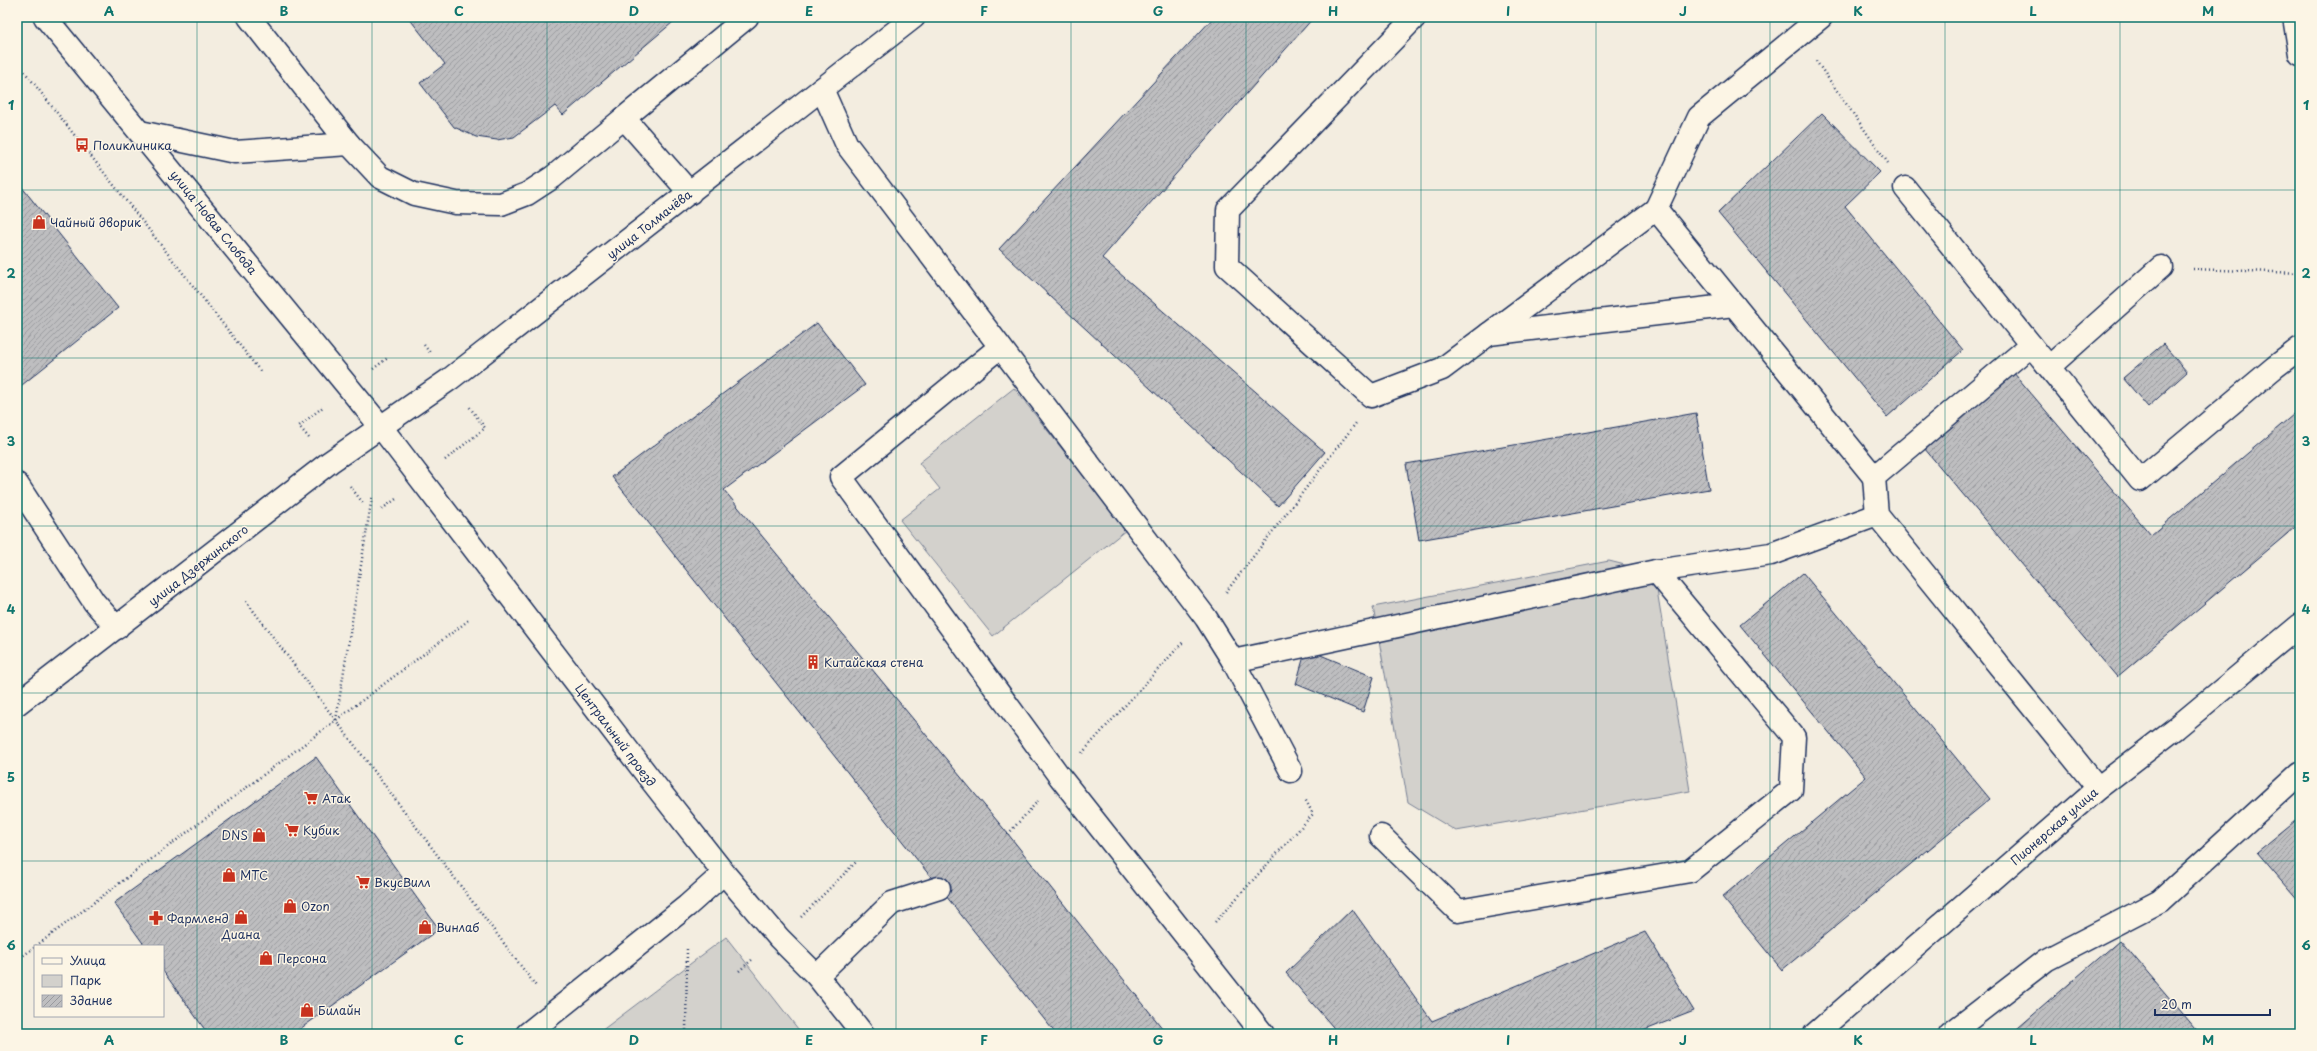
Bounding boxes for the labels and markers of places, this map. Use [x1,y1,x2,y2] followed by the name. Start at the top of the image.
[93,136,172,154] place label: Поликлиника
[74,137,90,153] bus stop icon: Поликлиника
[50,213,142,231] place label: Чайный дворик
[31,214,47,230] shop icon: Чайный дворик
[824,653,924,671] place label: Китайская стена
[805,654,821,670] building icon: Китайская стена
[322,789,352,807] place label: Атак
[303,790,319,806] supermarket icon: Атак
[303,821,340,839] place label: Кубик
[284,822,300,838] supermarket icon: Кубик
[221,826,248,844] place label: DNS
[251,827,267,843] shop icon: DNS
[240,866,268,884] place label: МТС
[221,867,237,883] shop icon: МТС
[374,873,430,891] place label: ВкусВилл
[355,874,371,890] supermarket icon: ВкусВилл
[301,897,330,915] place label: Ozon
[282,898,298,914] shop icon: Ozon
[167,909,229,927] place label: Фармленд
[233,909,249,925] shop icon: Диана
[148,910,164,926] pharmacy icon: Фармленд
[436,918,479,936] place label: Винлаб
[417,919,433,935] shop icon: Винлаб
[221,925,261,943] place label: Диана
[277,949,327,967] place label: Персона
[258,950,274,966] shop icon: Персона
[318,1001,361,1019] place label: Билайн
[299,1002,315,1018] shop icon: Билайн

